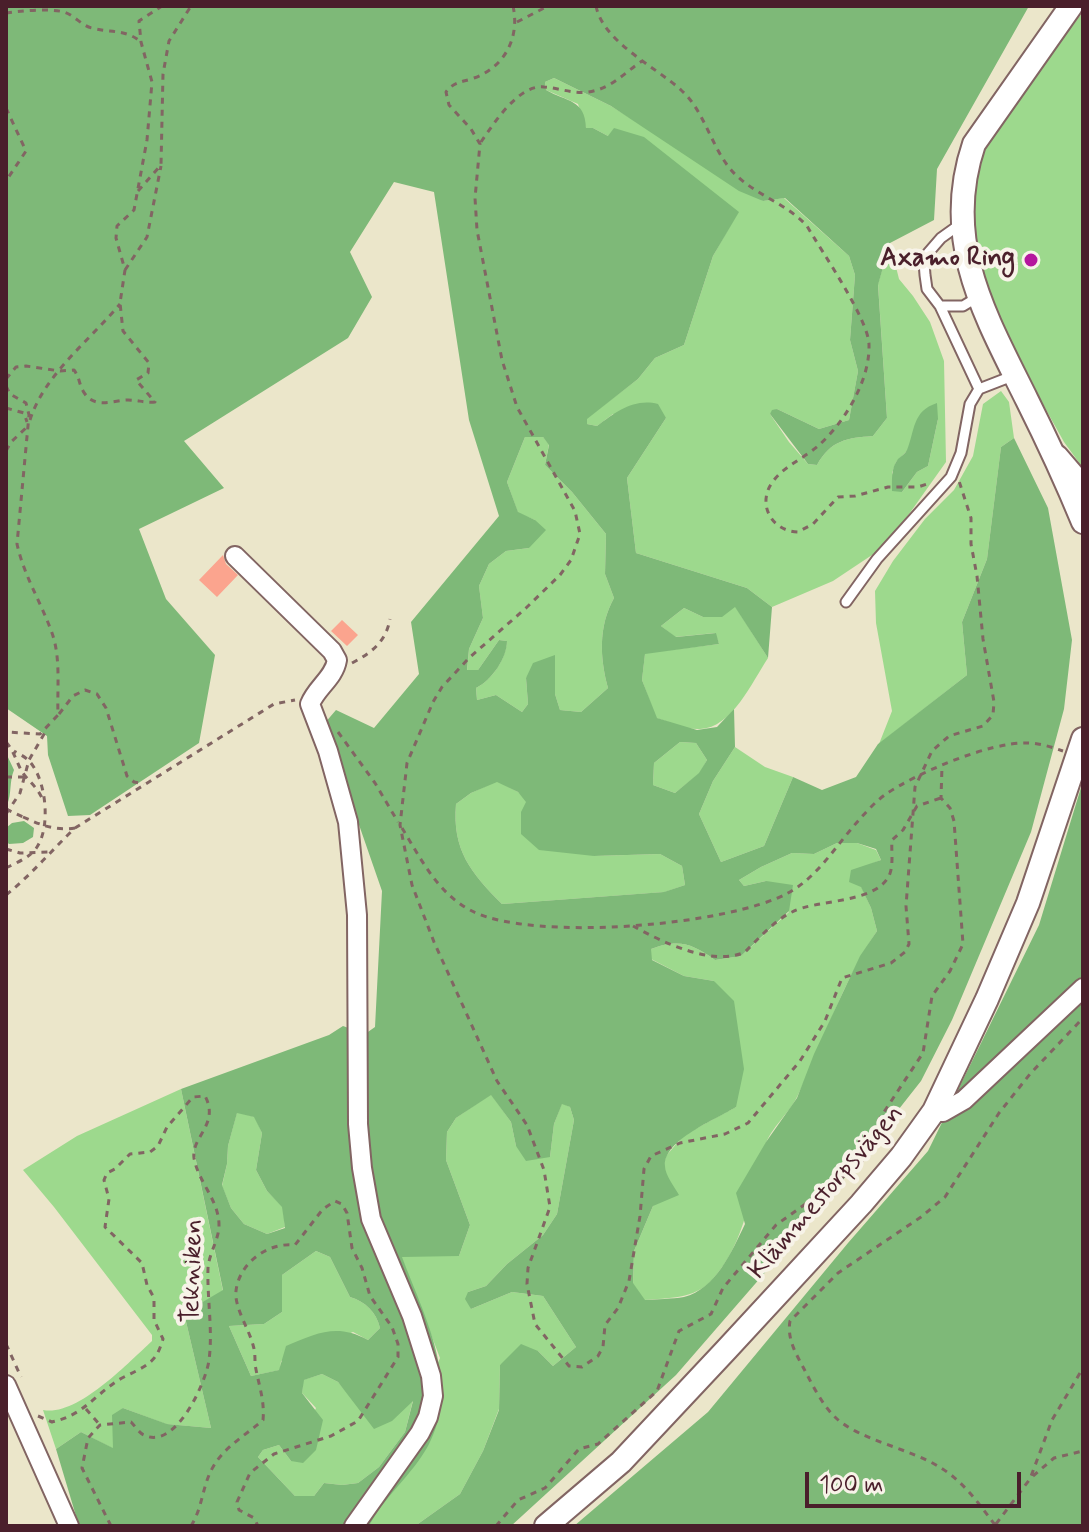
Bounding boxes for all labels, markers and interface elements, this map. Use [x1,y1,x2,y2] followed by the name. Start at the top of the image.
[880,244,1015,276] place label: Axamo Ring
[1022,251,1040,269] marker: Axamo Ring
[743,1099,911,1287] street label: Klämmestorpsvägen
[177,1218,211,1324] street label: Tekniken
[809,1456,1025,1506] scale bar
[819,1470,883,1501] text: 100 m

